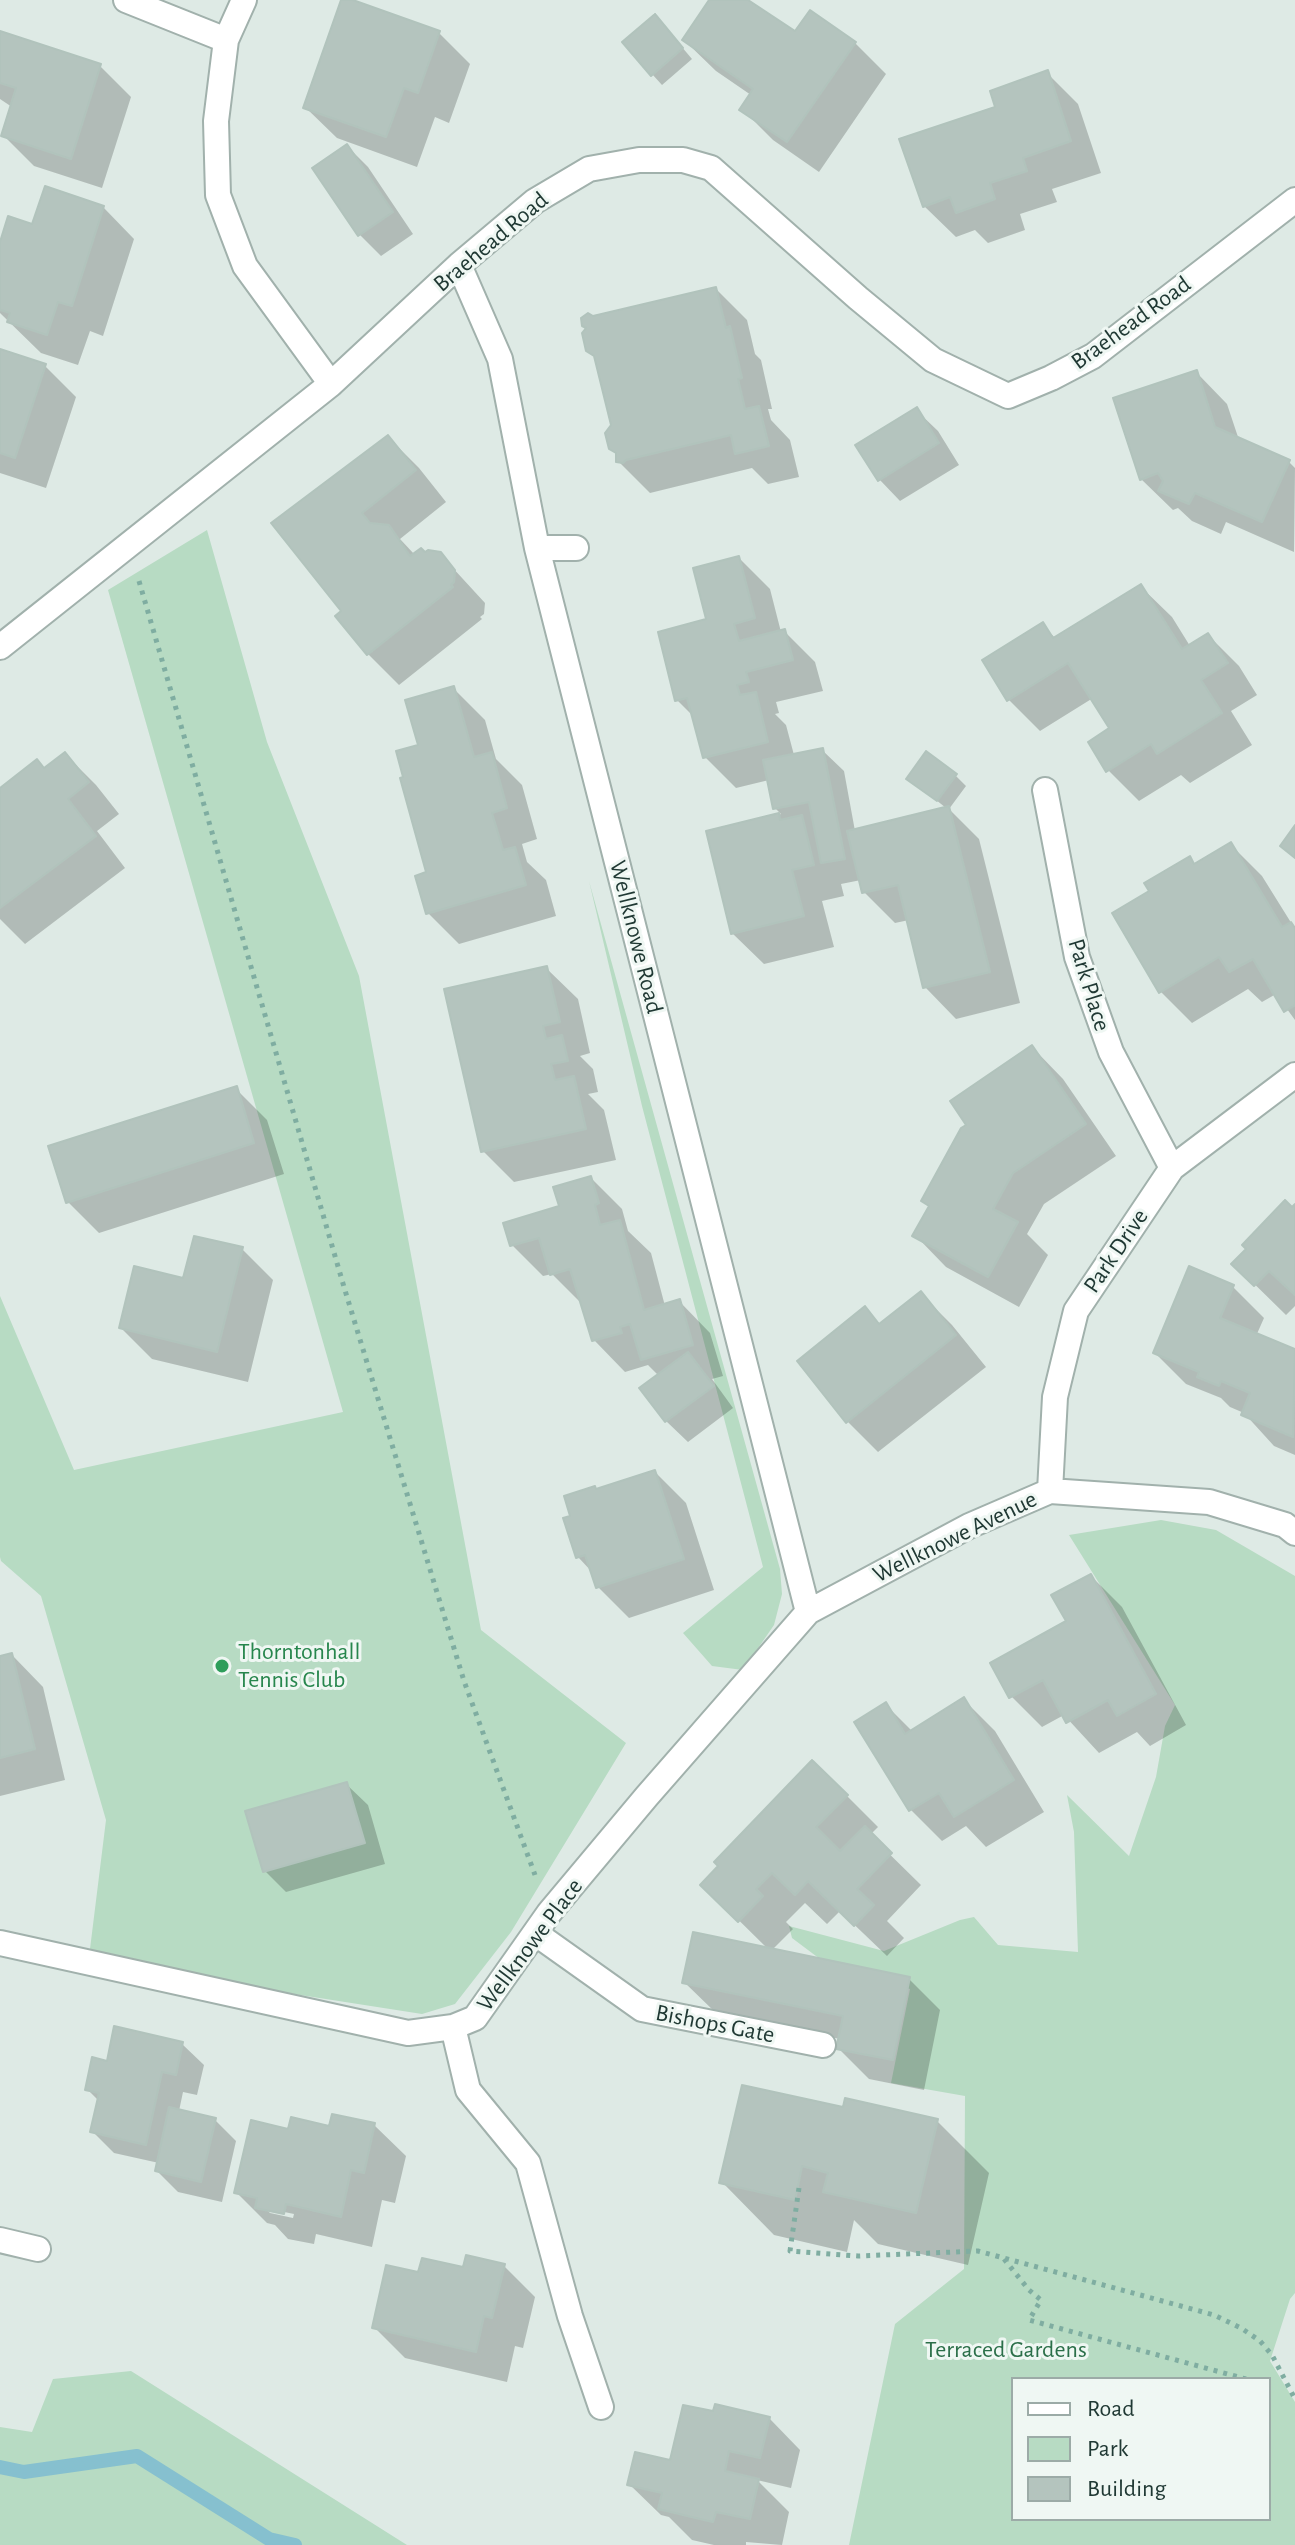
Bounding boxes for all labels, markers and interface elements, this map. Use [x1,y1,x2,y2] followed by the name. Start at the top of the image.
[428,186,554,298] street label: Braehead Road
[1065,270,1197,376] street label: Braehead Road
[603,858,669,1016] street label: Wellknowe Road
[1061,935,1117,1035] street label: Park Place
[1077,1203,1155,1299] street label: Park Drive
[868,1485,1042,1589] street label: Wellknowe Avenue
[238,1638,360,1694] place label: Thorntonhall Tennis Club
[213,1657,231,1675] marker: Thorntonhall Tennis Club
[471,1873,589,2017] street label: Wellknowe Place
[653,1998,777,2050] street label: Bishops Gate
[925,2336,1087,2364] park label: Terraced Gardens
[1011,2377,1271,2521] legend
[1087,2397,1135,2421] text: Road
[1087,2437,1128,2461] text: Park
[1087,2477,1166,2501] text: Building

